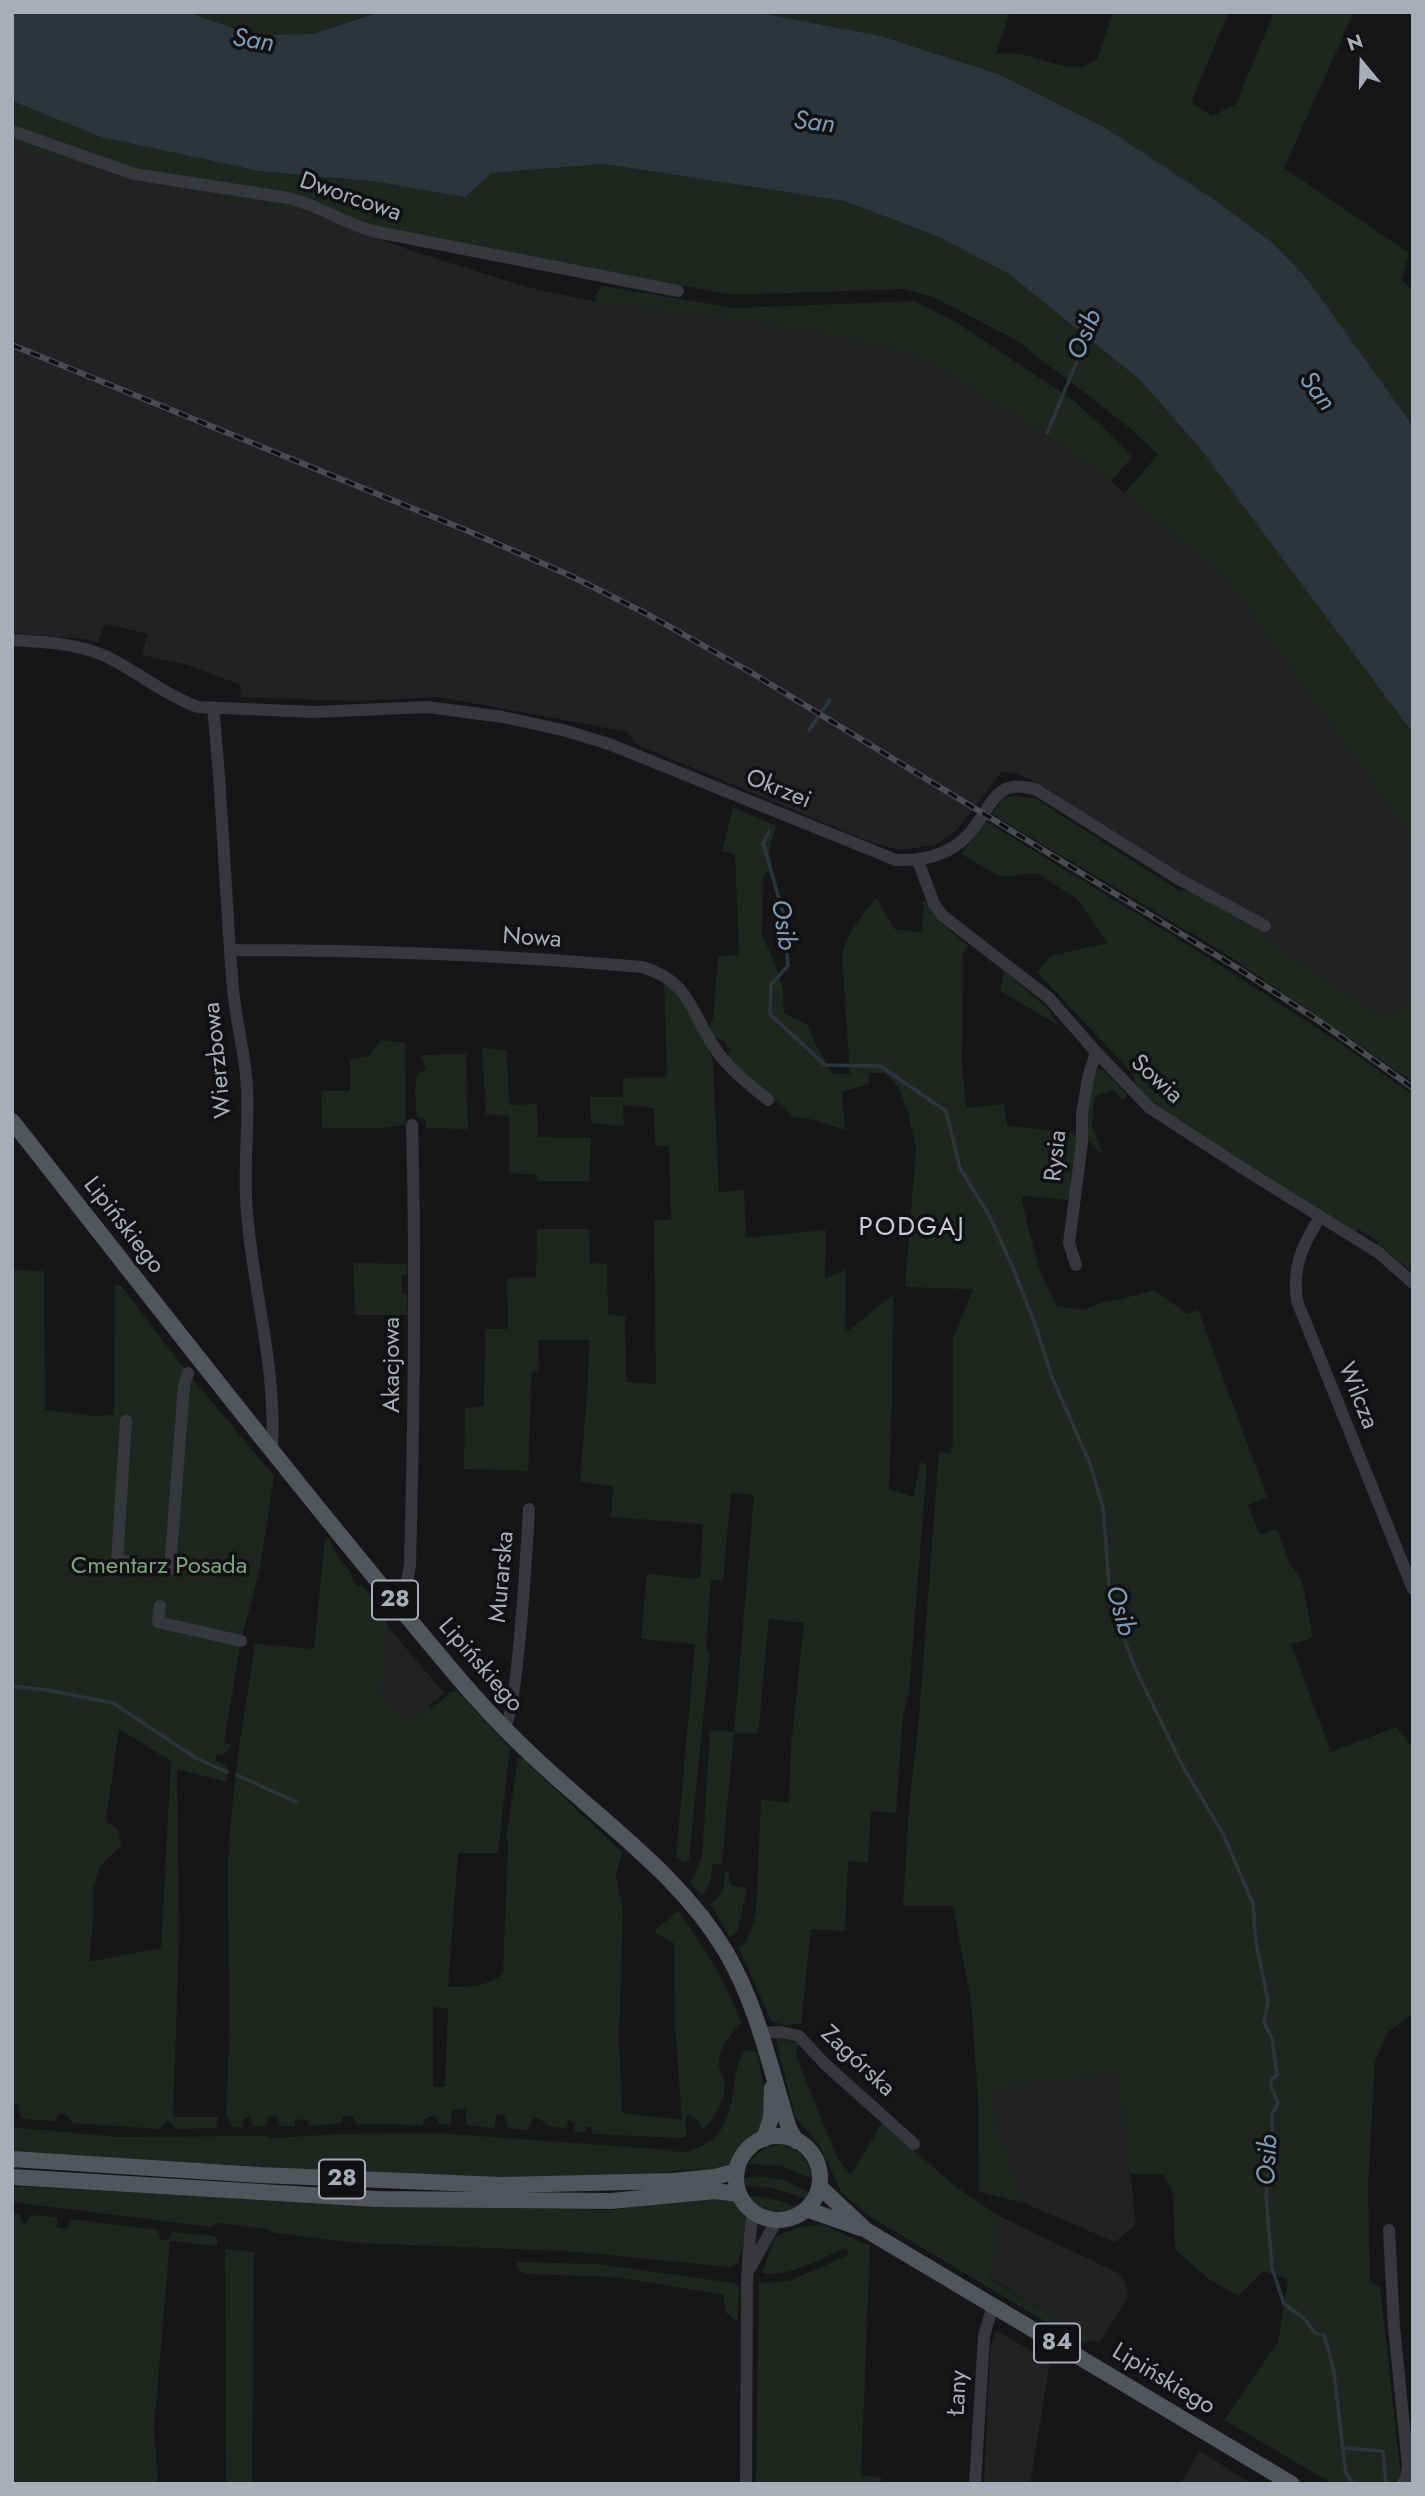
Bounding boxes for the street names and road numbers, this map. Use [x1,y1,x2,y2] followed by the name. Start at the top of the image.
[295,167,405,229] street label: Dworcowa
[741,764,815,816] street label: Okrzei
[501,923,563,955] street label: Nowa
[199,1000,239,1120] street label: Wierzbowa
[1124,1049,1188,1111] street label: Sowia
[1040,1129,1074,1183] street label: Rysia
[76,1172,170,1280] street label: Lipińskiego
[379,1317,407,1413] street label: Akacjowa
[1331,1358,1383,1434] street label: Wilcza
[485,1530,521,1624] street label: Murarska
[372,1581,418,1620] road number: 28
[431,1613,529,1719] street label: Lipińskiego
[814,2020,900,2104] street label: Zagórska
[319,2160,365,2198] road number: 28
[1034,2324,1080,2362] road number: 84
[1106,2338,1220,2422] street label: Lipińskiego
[943,2370,975,2416] street label: Łany

